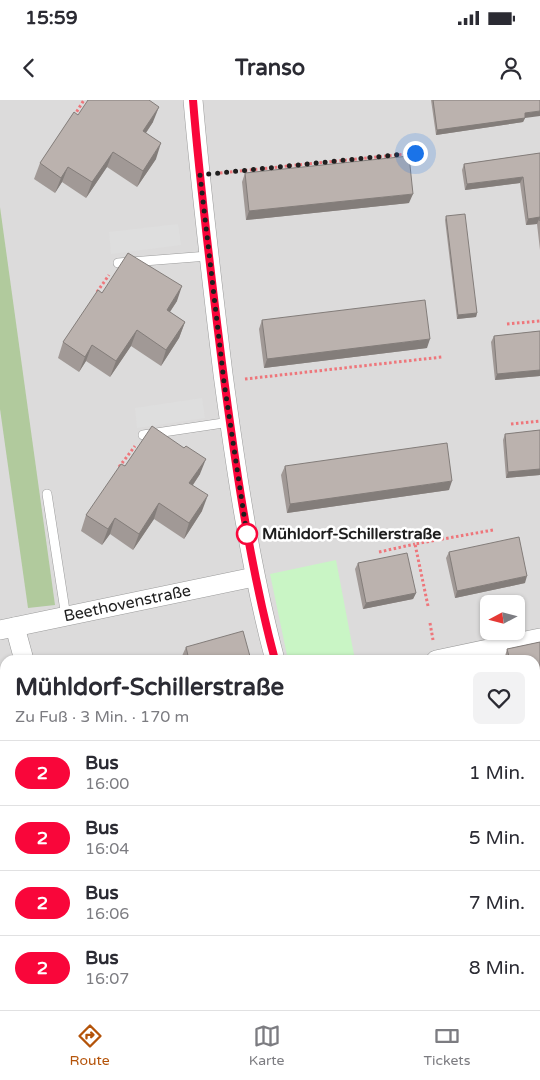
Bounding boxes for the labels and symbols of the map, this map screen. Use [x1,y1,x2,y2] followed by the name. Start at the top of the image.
[403,141,428,166] your location
[236,523,258,545] marker: Mühldorf-Schillerstraße
[262,524,441,544] place label: Mühldorf-Schillerstraße
[62,580,193,626] street label: Beethovenstraße
[480,595,525,640] north arrow

